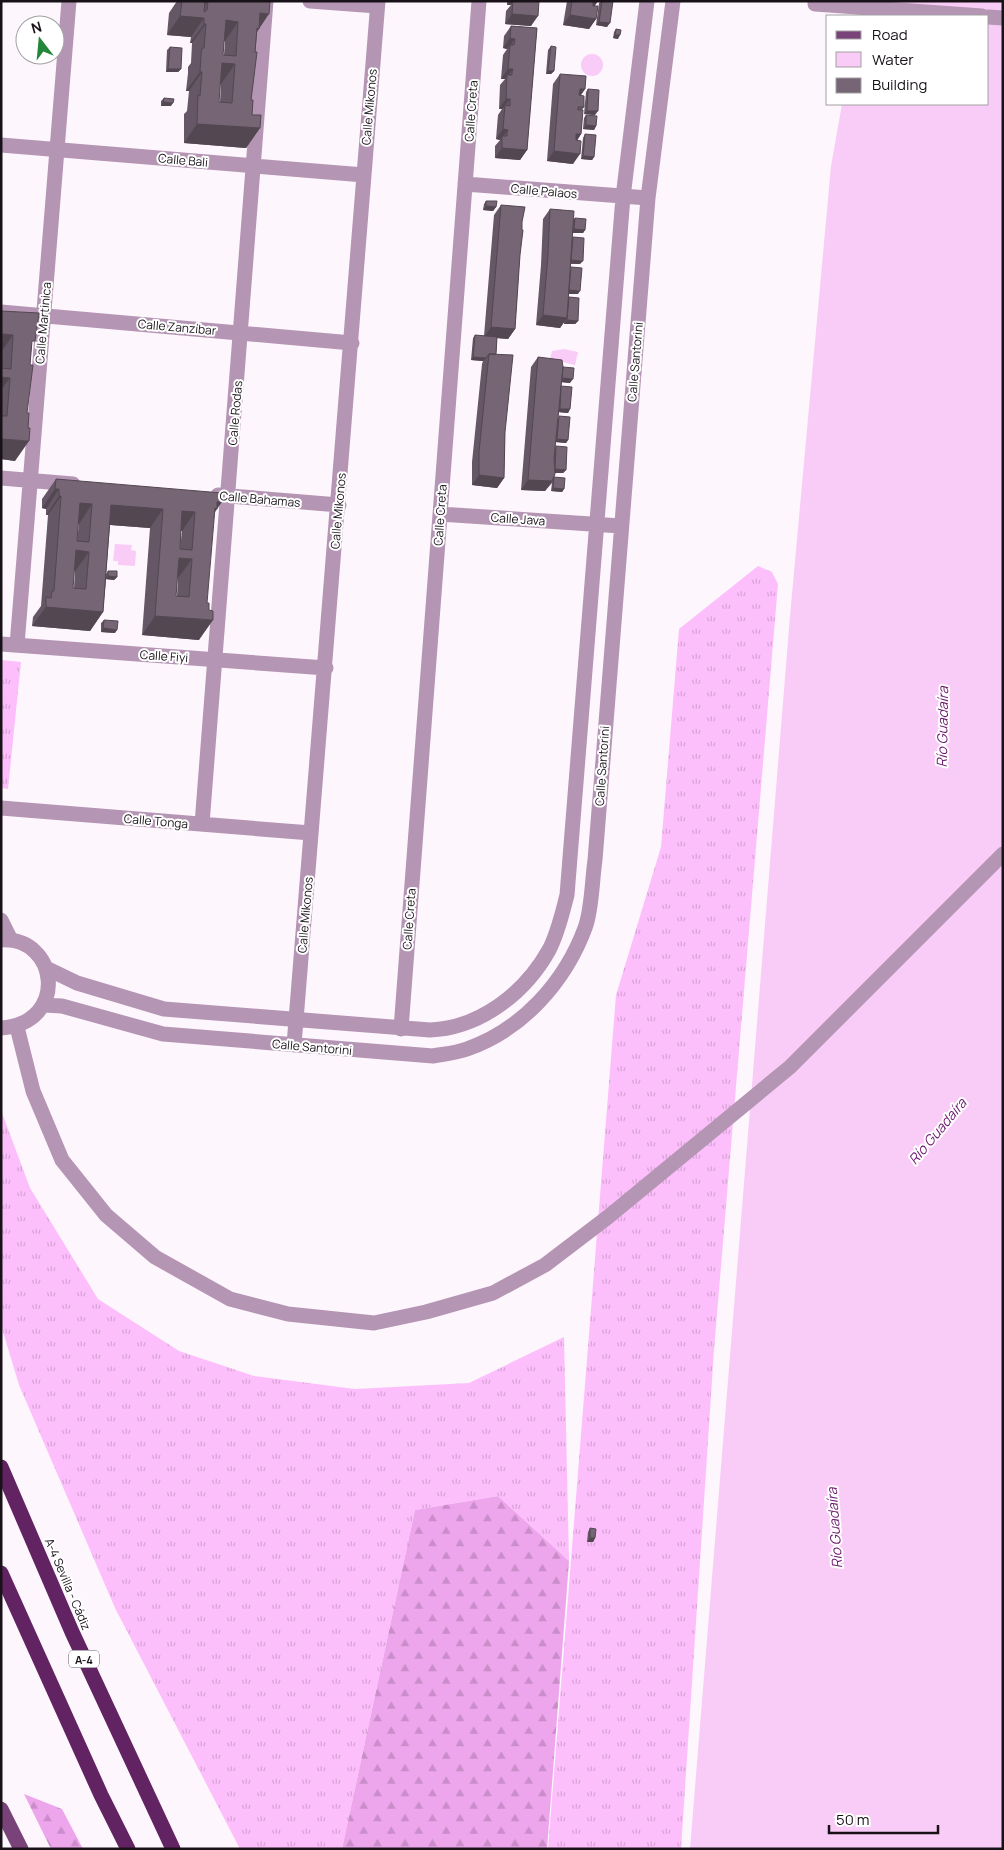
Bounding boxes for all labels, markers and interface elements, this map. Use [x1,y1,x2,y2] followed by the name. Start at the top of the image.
[15,15,65,65] north arrow
[826,15,989,105] legend
[29,17,44,38] text: N
[872,24,908,45] text: Road
[872,49,914,70] text: Water
[357,68,381,146] street label: Calle Mikonos
[872,74,927,95] text: Building
[460,80,482,142] street label: Calle Creta
[157,149,209,171] street label: Calle Bali
[510,180,578,202] street label: Calle Palaos
[31,281,55,365] street label: Calle Martinica
[137,315,218,339] street label: Calle Zanzíbar
[623,321,647,403] street label: Calle Santorini
[224,380,246,446] street label: Calle Rodas
[326,472,350,550] street label: Calle Mikonos
[429,484,451,546] street label: Calle Creta
[219,487,301,511] street label: Calle Bahamas
[490,509,546,529] street label: Calle Java
[139,646,189,666] street label: Calle Fiyi
[932,685,952,768] water label: Río Guadaíra
[591,725,613,807] street label: Calle Santorini
[123,810,189,832] street label: Calle Tonga
[293,876,317,954] street label: Calle Mikonos
[398,888,420,950] street label: Calle Creta
[271,1035,353,1059] street label: Calle Santorini
[904,1093,971,1168] water label: Río Guadaíra
[822,1486,846,1569] water label: Río Guadaíra
[41,1535,95,1633] street label: A-4 Sevilla - Cádiz
[69,1650,99,1668] road number: A-4
[829,1802,938,1834] scale bar
[836,1809,870,1830] text: 50 m

